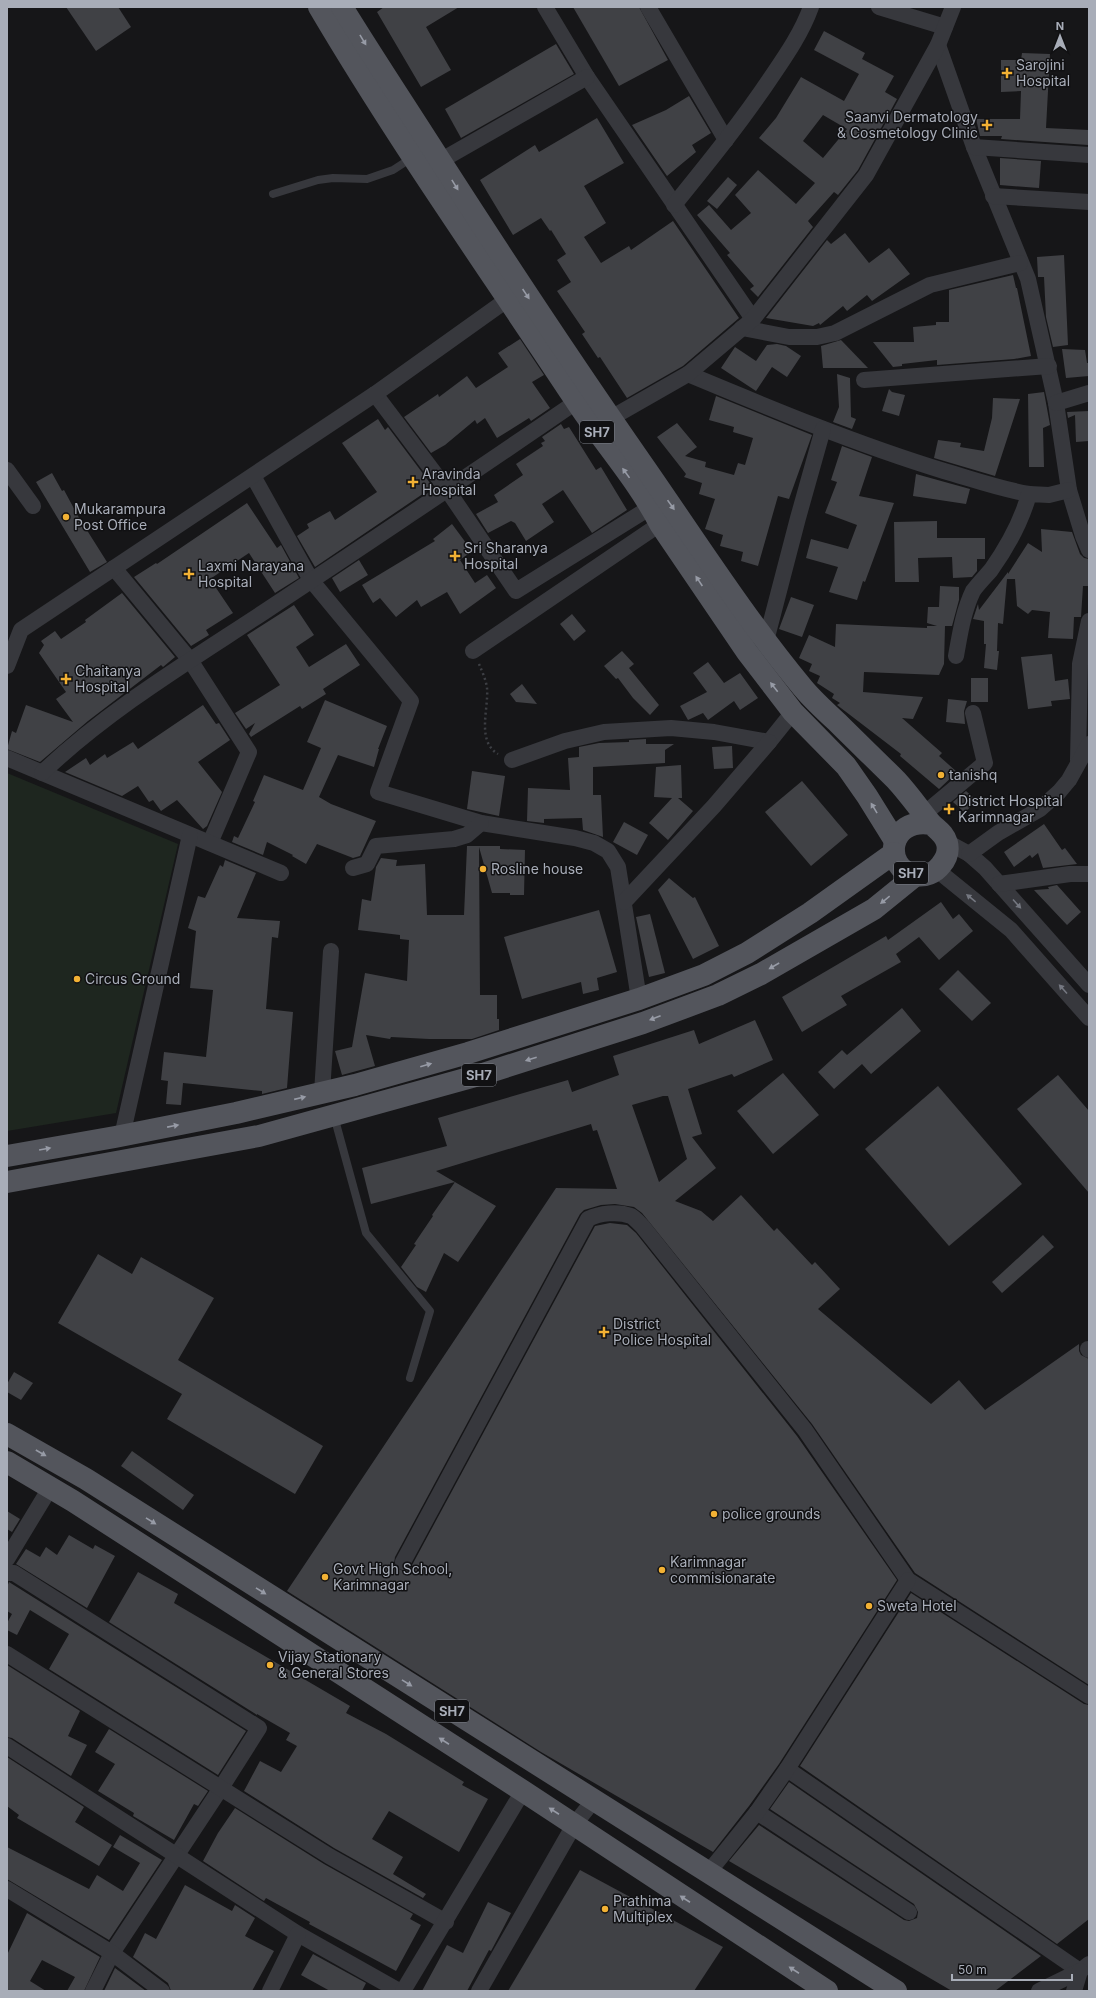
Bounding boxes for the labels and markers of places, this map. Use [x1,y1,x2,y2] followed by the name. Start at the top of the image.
[1016,56,1070,89] place label: Sarojini Hospital
[1001,67,1013,79] marker: Sarojini Hospital
[837,108,978,141] place label: Saanvi Dermatology & Cosmetology Clinic
[981,119,993,131] marker: Saanvi Dermatology & Cosmetology Clinic
[422,465,481,498] place label: Aravinda Hospital
[407,476,419,488] marker: Aravinda Hospital
[74,500,166,533] place label: Mukarampura Post Office
[61,512,71,522] marker: Mukarampura Post Office
[464,539,548,572] place label: Sri Sharanya Hospital
[449,550,461,562] marker: Sri Sharanya Hospital
[198,557,304,590] place label: Laxmi Narayana Hospital
[183,568,195,580] marker: Laxmi Narayana Hospital
[75,662,141,695] place label: Chaitanya Hospital
[60,673,72,685] marker: Chaitanya Hospital
[949,766,997,783] place label: tanishq
[936,770,946,780] marker: tanishq
[958,792,1063,825] place label: District Hospital Karimnagar
[943,803,955,815] marker: District Hospital Karimnagar
[491,860,583,877] place label: Rosline house
[478,864,488,874] marker: Rosline house
[85,970,180,987] place label: Circus Ground
[72,974,82,984] marker: Circus Ground
[613,1315,711,1348] place label: District Police Hospital
[598,1326,610,1338] marker: District Police Hospital
[722,1505,820,1522] place label: police grounds
[709,1509,719,1519] marker: police grounds
[670,1553,775,1586] place label: Karimnagar commisionarate
[333,1560,452,1593] place label: Govt High School, Karimnagar
[657,1565,667,1575] marker: Karimnagar commisionarate
[320,1572,330,1582] marker: Govt High School, Karimnagar
[877,1597,957,1614] place label: Sweta Hotel
[864,1601,874,1611] marker: Sweta Hotel
[278,1648,389,1681] place label: Vijay Stationary & General Stores
[265,1660,275,1670] marker: Vijay Stationary & General Stores
[613,1892,673,1925] place label: Prathima Multiplex
[600,1904,610,1914] marker: Prathima Multiplex

